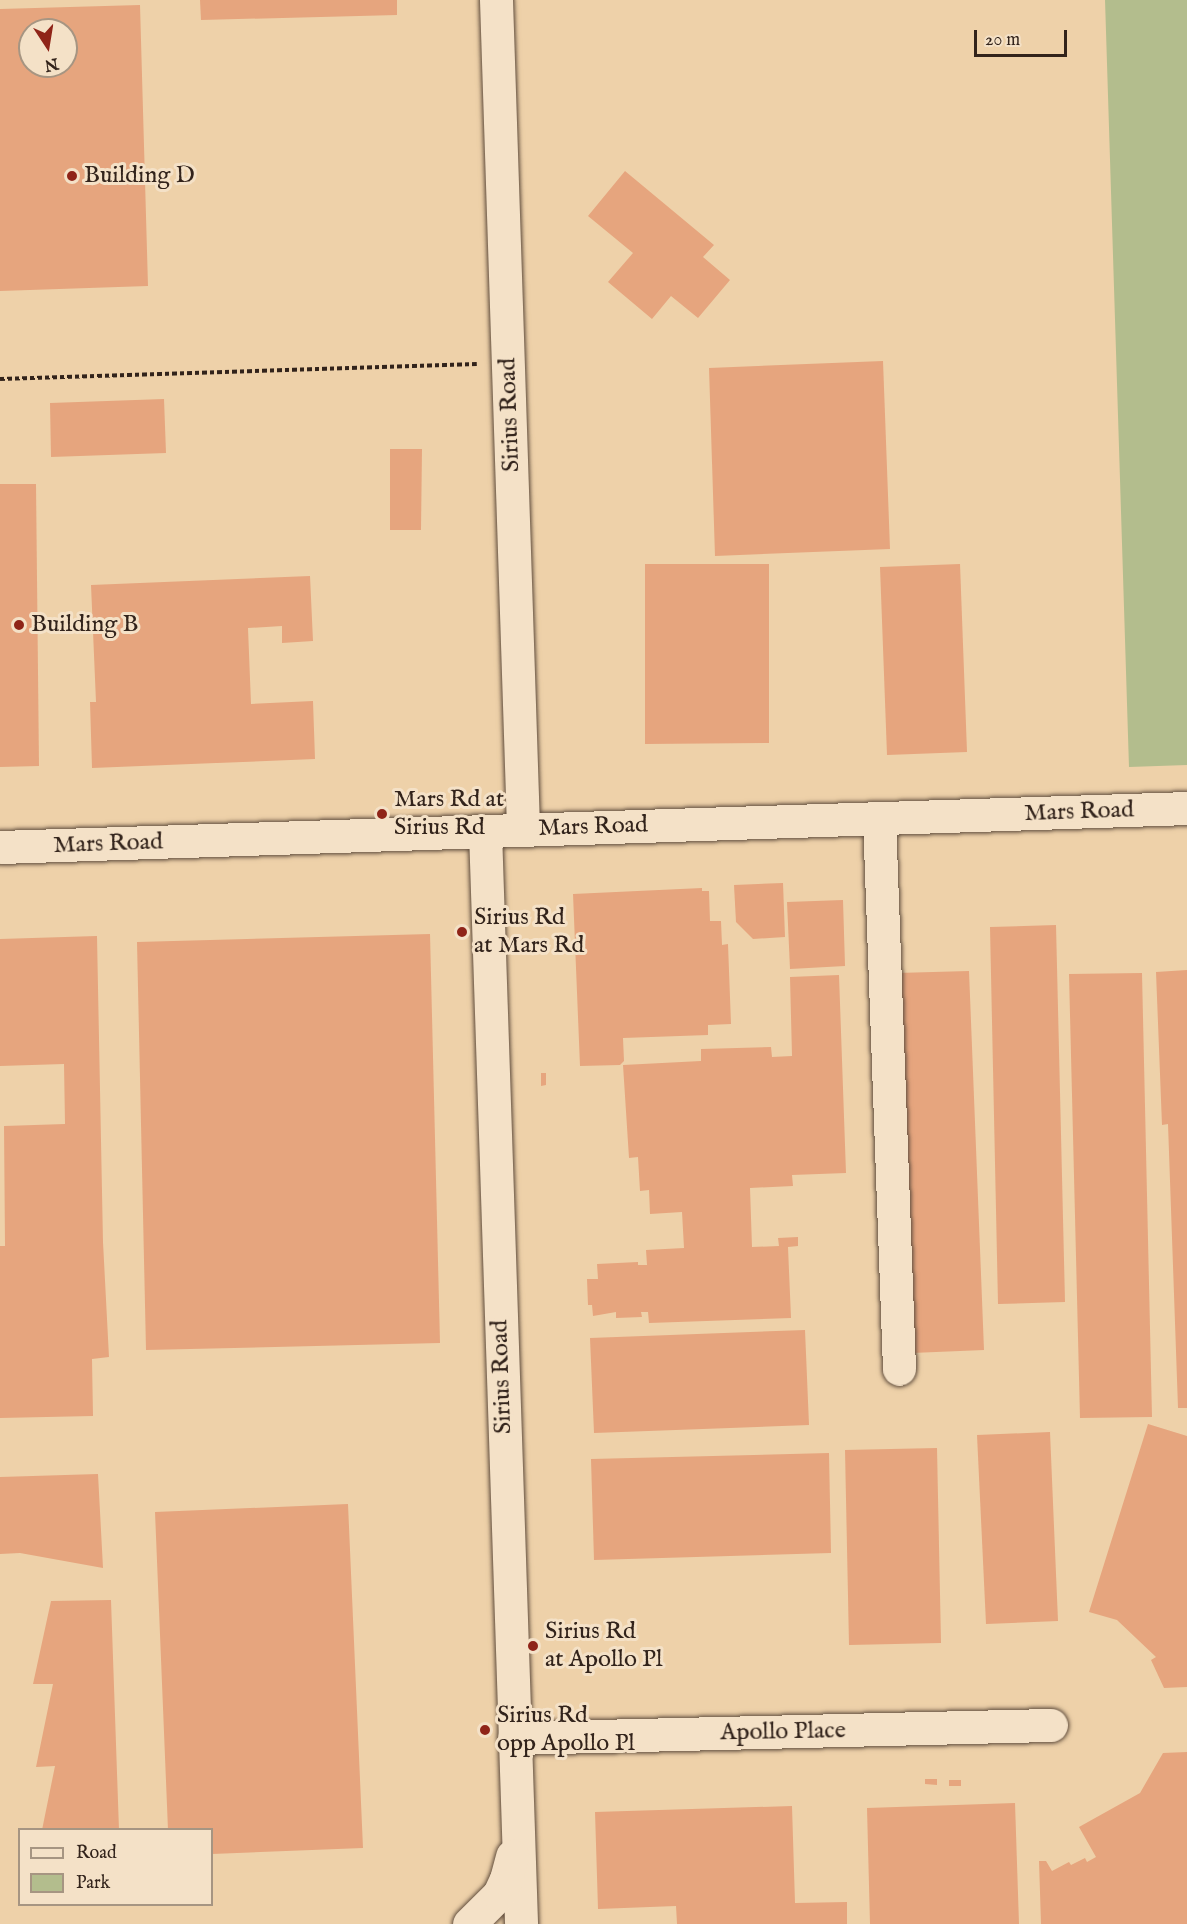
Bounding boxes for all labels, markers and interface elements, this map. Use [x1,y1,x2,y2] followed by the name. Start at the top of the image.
[18,18,78,78] north arrow
[977,18,1070,56] scale bar
[985,29,1020,52] text: 20 m
[42,52,60,75] text: N
[84,162,195,190] place label: Building D
[65,169,79,183] marker: Building D
[494,357,526,473] street label: Sirius Road
[31,611,138,639] place label: Building B
[12,618,26,632] marker: Building B
[394,786,504,842] place label: Mars Rd at Sirius Rd
[1024,796,1134,828] street label: Mars Road
[375,807,389,821] marker: Mars Rd at Sirius Rd
[538,811,648,843] street label: Mars Road
[53,828,163,860] street label: Mars Road
[474,904,584,960] place label: Sirius Rd at Mars Rd
[455,925,469,939] marker: Sirius Rd at Mars Rd
[486,1319,518,1435] street label: Sirius Road
[545,1618,663,1674] place label: Sirius Rd at Apollo Pl
[526,1639,540,1653] marker: Sirius Rd at Apollo Pl
[497,1702,635,1758] place label: Sirius Rd opp Apollo Pl
[720,1717,846,1747] street label: Apollo Place
[478,1723,492,1737] marker: Sirius Rd opp Apollo Pl
[18,1828,213,1906] legend
[76,1842,117,1865] text: Road
[76,1872,110,1895] text: Park

